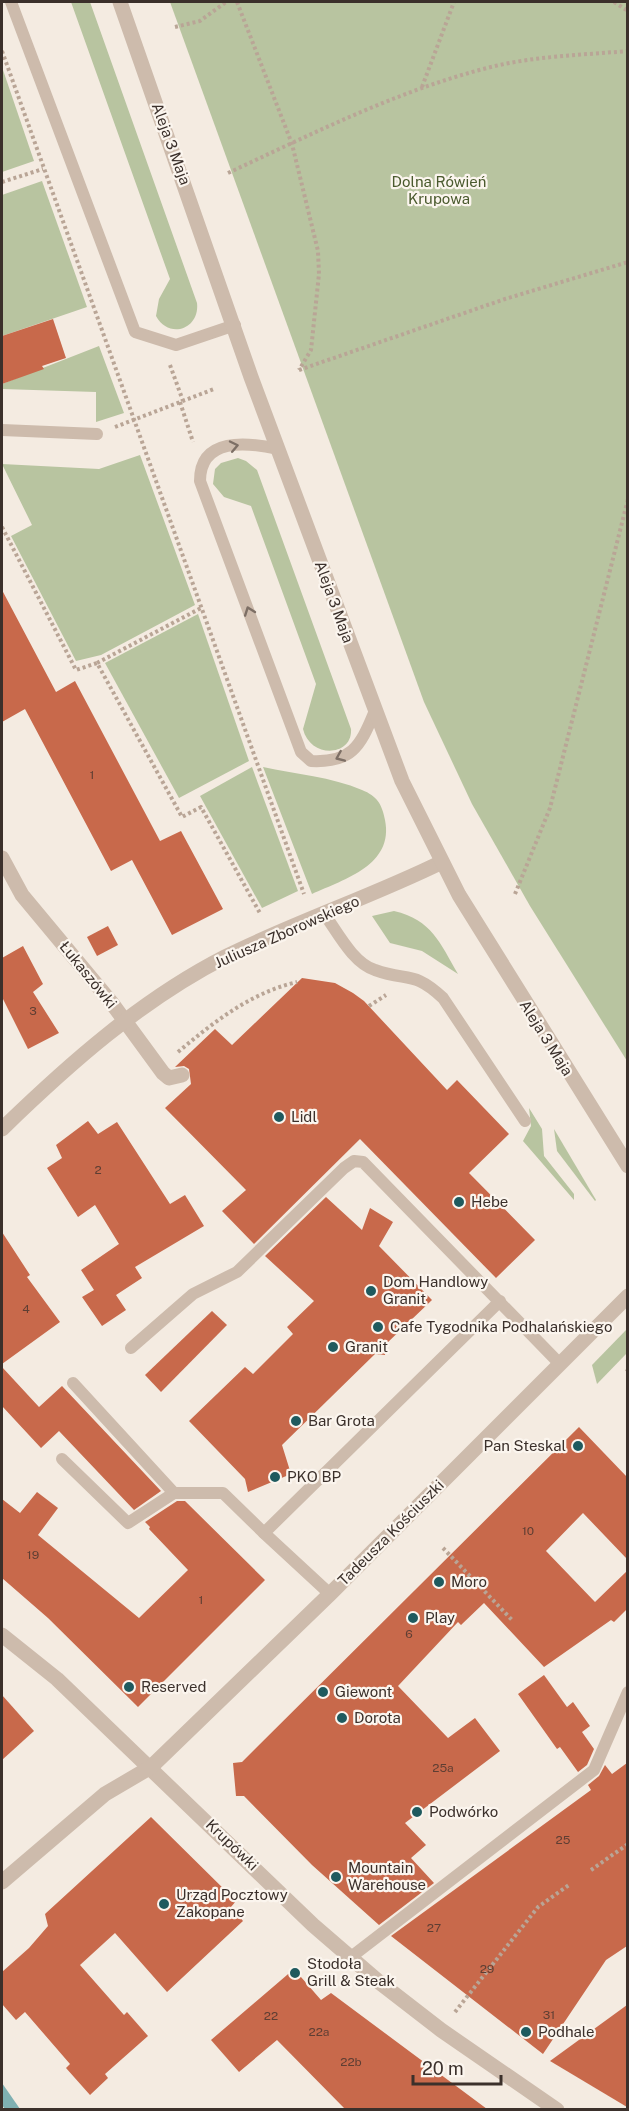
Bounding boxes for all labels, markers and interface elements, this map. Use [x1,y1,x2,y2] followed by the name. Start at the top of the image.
[149,100,194,187] street label: Aleja 3 Maja
[392,173,486,207] park label: Dolna Rówień Krupowa
[229,440,239,453] one-way arrow
[312,558,357,645] street label: Aleja 3 Maja
[243,606,256,616] one-way arrow
[336,750,347,762] one-way arrow
[90,768,94,782] house number: 1
[212,892,362,971] street label: Juliusza Zborowskiego
[56,938,120,1011] street label: Łukaszówki
[516,997,576,1079] street label: Aleja 3 Maja
[29,1004,37,1018] house number: 3
[291,1108,317,1125] place label: Lidl
[272,1110,286,1124] marker: Lidl
[94,1163,102,1177] house number: 2
[471,1193,508,1210] place label: Hebe
[452,1195,466,1209] marker: Hebe
[383,1273,488,1307] place label: Dom Handlowy Granit
[364,1284,378,1298] marker: Dom Handlowy Granit
[22,1302,30,1316] house number: 4
[390,1318,612,1335] place label: Cafe Tygodnika Podhalańskiego
[371,1320,385,1334] marker: Cafe Tygodnika Podhalańskiego
[345,1338,388,1355] place label: Granit
[326,1340,340,1354] marker: Granit
[308,1412,375,1429] place label: Bar Grota
[289,1414,303,1428] marker: Bar Grota
[484,1437,566,1454] place label: Pan Steskal
[571,1439,585,1453] marker: Pan Steskal
[287,1468,342,1485] place label: PKO BP
[268,1470,282,1484] marker: PKO BP
[334,1476,447,1589] street label: Tadeusza Kościuszki
[522,1524,534,1538] house number: 10
[27,1548,39,1562] house number: 19
[451,1573,487,1590] place label: Moro
[432,1575,446,1589] marker: Moro
[199,1593,203,1607] house number: 1
[425,1609,455,1626] place label: Play
[406,1611,420,1625] marker: Play
[405,1627,413,1641] house number: 6
[141,1678,206,1695] place label: Reserved
[122,1680,136,1694] marker: Reserved
[335,1683,392,1700] place label: Giewont
[316,1685,330,1699] marker: Giewont
[354,1709,401,1726] place label: Dorota
[335,1711,349,1725] marker: Dorota
[432,1761,454,1775] house number: 25a
[429,1803,498,1820] place label: Podwórko
[410,1805,424,1819] marker: Podwórko
[203,1816,262,1874] street label: Krupówki
[556,1833,571,1847] house number: 25
[348,1859,426,1893] place label: Mountain Warehouse
[329,1870,343,1884] marker: Mountain Warehouse
[176,1886,288,1920] place label: Urząd Pocztowy Zakopane
[157,1897,171,1911] marker: Urząd Pocztowy Zakopane
[427,1921,441,1935] house number: 27
[307,1955,395,1989] place label: Stodoła Grill & Steak
[480,1962,494,1976] house number: 29
[288,1966,302,1980] marker: Stodoła Grill & Steak
[543,2008,555,2022] house number: 31
[264,2009,278,2023] house number: 22
[538,2023,595,2040] place label: Podhale
[309,2025,329,2039] house number: 22a
[519,2025,533,2039] marker: Podhale
[413,2048,502,2086] scale bar
[340,2055,362,2069] house number: 22b
[422,2058,464,2079] text: 20 m

